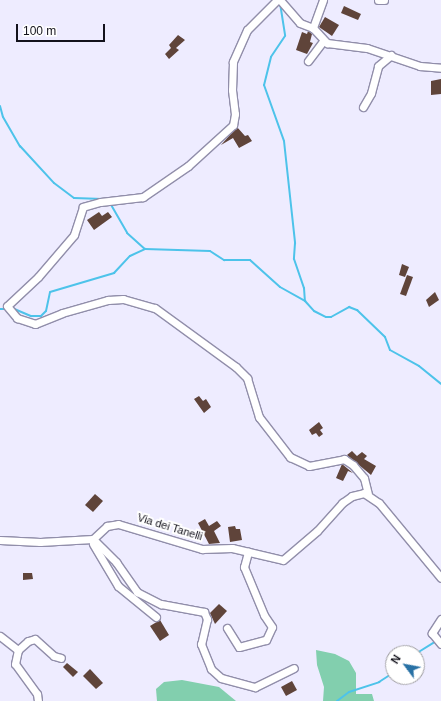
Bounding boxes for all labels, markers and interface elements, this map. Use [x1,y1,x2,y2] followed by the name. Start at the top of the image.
[18,16,107,42] scale bar
[23,24,56,38] text: 100 m
[136,511,204,543] street label: Via dei Tanelli
[385,645,425,685] north arrow
[388,653,403,666] text: N

